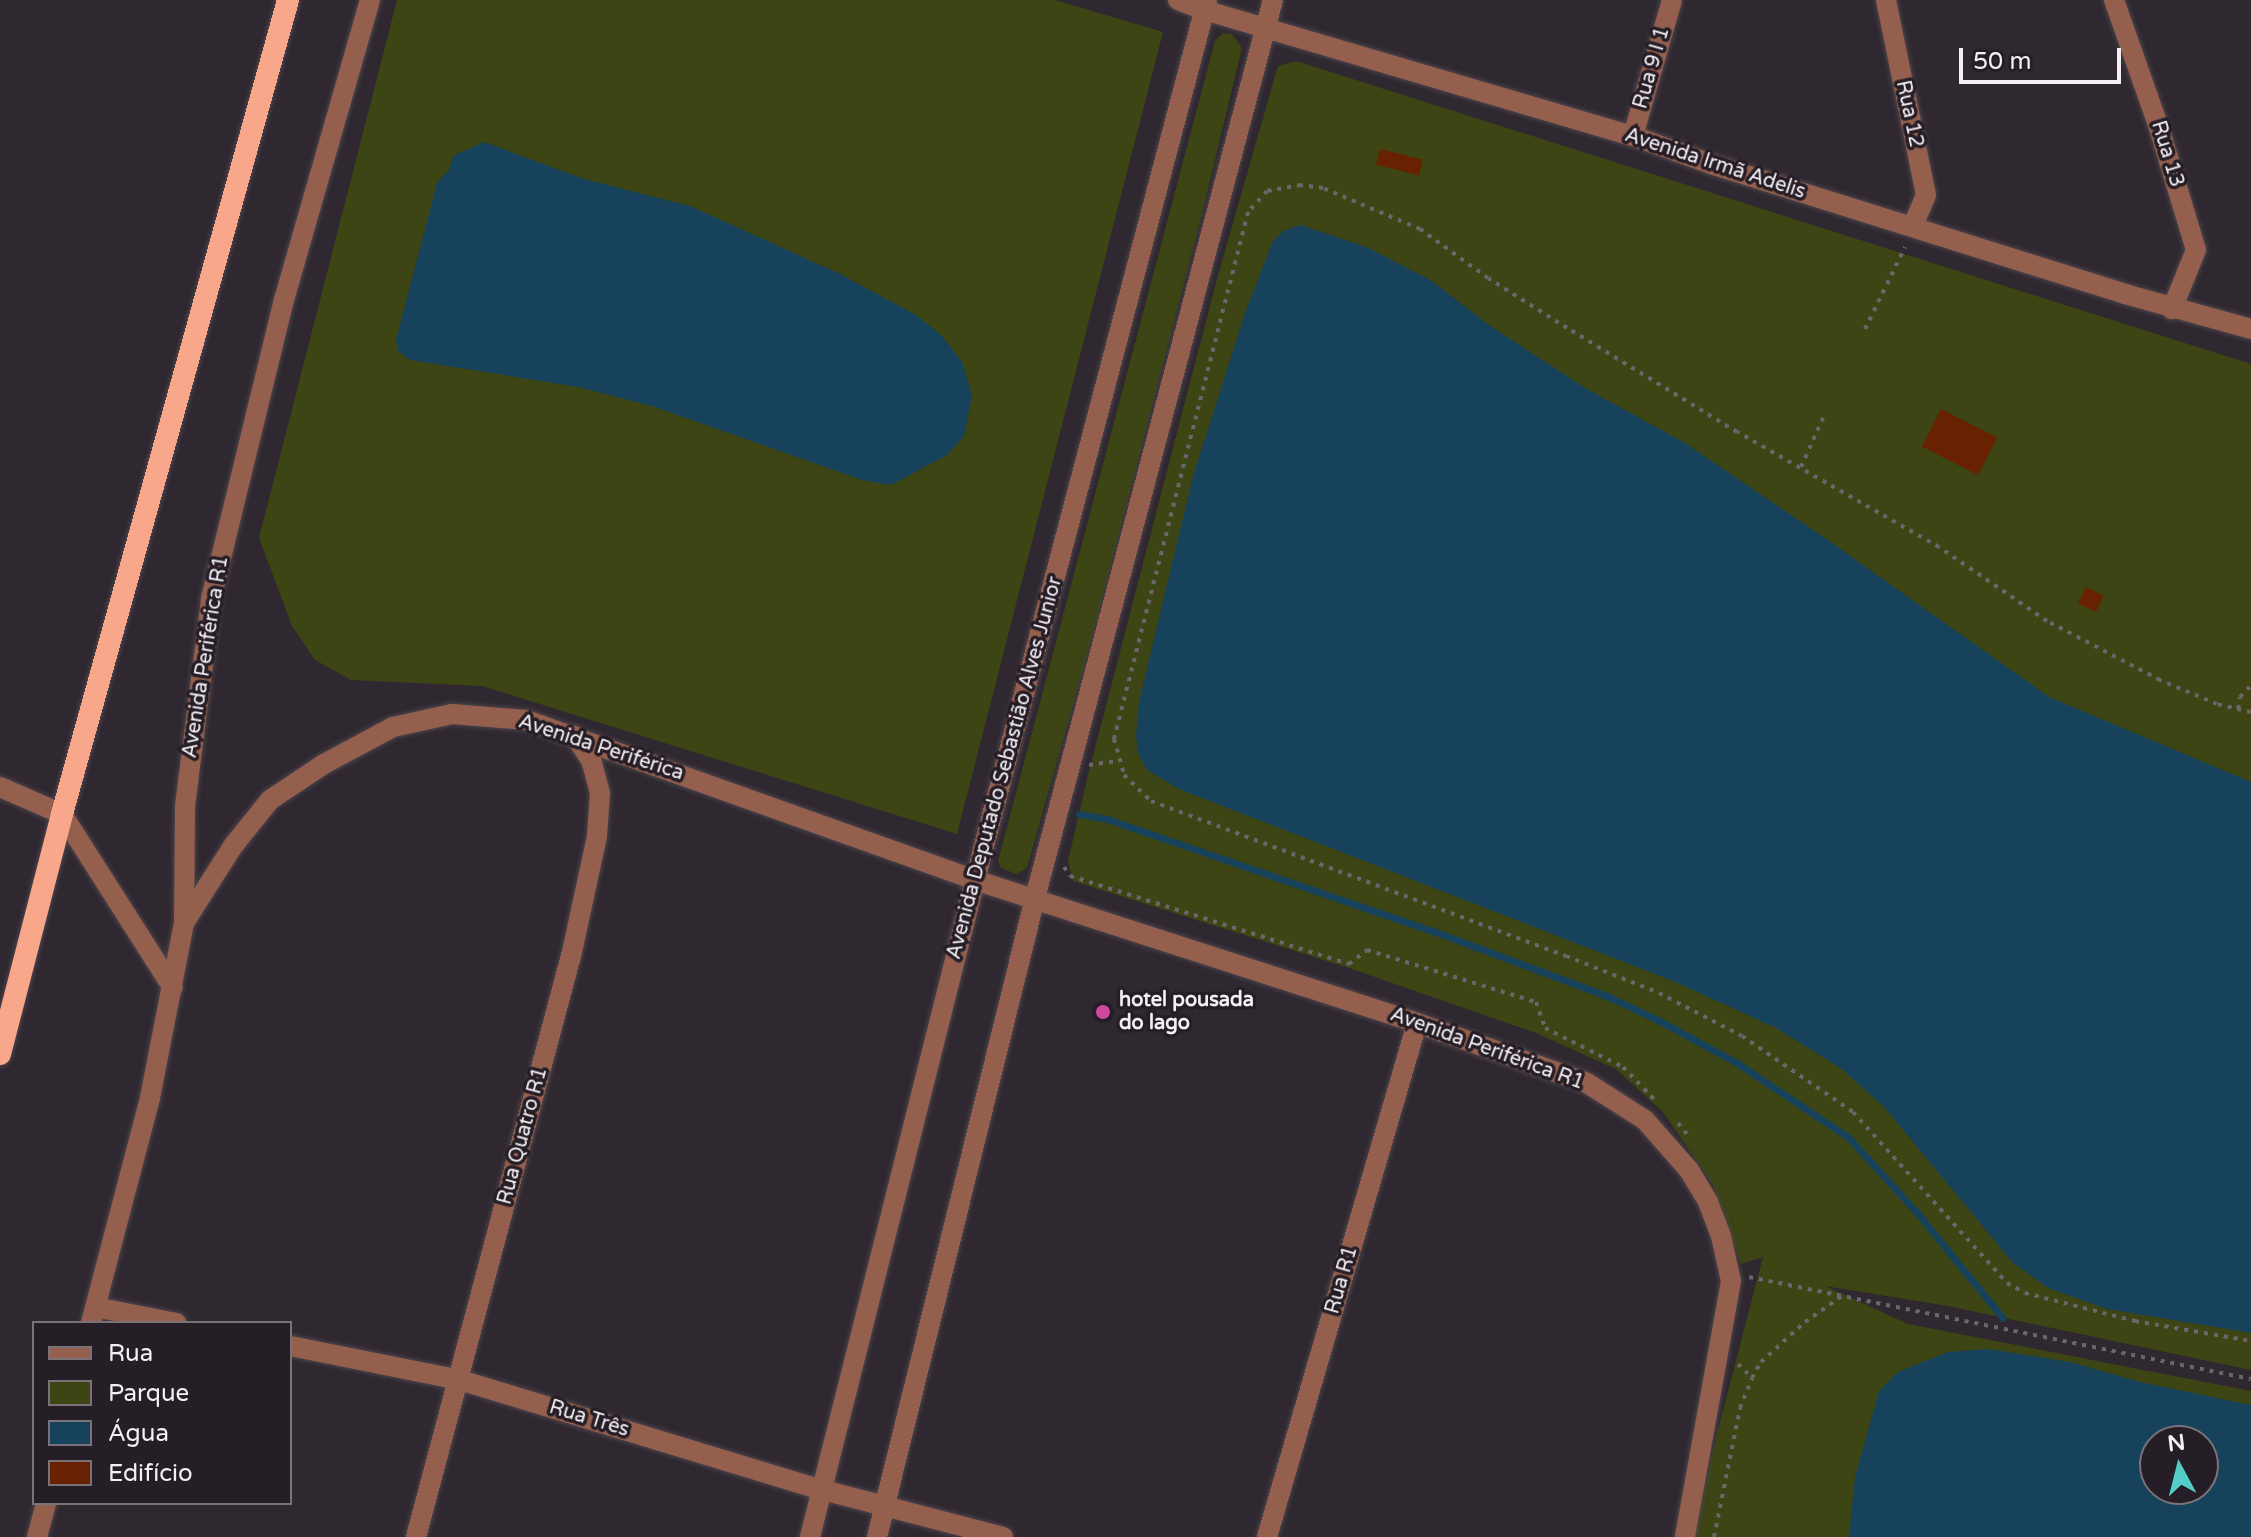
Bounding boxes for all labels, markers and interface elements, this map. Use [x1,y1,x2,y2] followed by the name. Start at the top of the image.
[1629,24,1675,112] street label: Rua 9 I 1
[1963,32,2125,82] scale bar
[1973,47,2031,76] text: 50 m
[1890,78,1928,150] street label: Rua 12
[2146,118,2188,190] street label: Rua 13
[1622,123,1808,205] street label: Avenida Irmã Adelis
[178,554,234,760] street label: Avenida Periférica R1
[942,574,1068,962] street label: Avenida Deputado Sebastião Alves Junior
[515,710,687,786] street label: Avenida Periférica
[1119,988,1254,1035] place label: hotel pousada do lago
[1094,1003,1112,1021] marker: hotel pousada do lago
[1387,1003,1587,1095] street label: Avenida Periférica R1
[493,1065,553,1207] street label: Rua Quatro R1
[1321,1243,1363,1317] street label: Rua R1
[32,1321,292,1505] legend
[108,1339,153,1368] text: Rua
[108,1379,189,1408] text: Parque
[546,1396,632,1442] street label: Rua Três
[108,1419,169,1448] text: Água
[2139,1425,2219,1505] north arrow
[2166,1429,2187,1457] text: N
[108,1459,193,1488] text: Edifício

